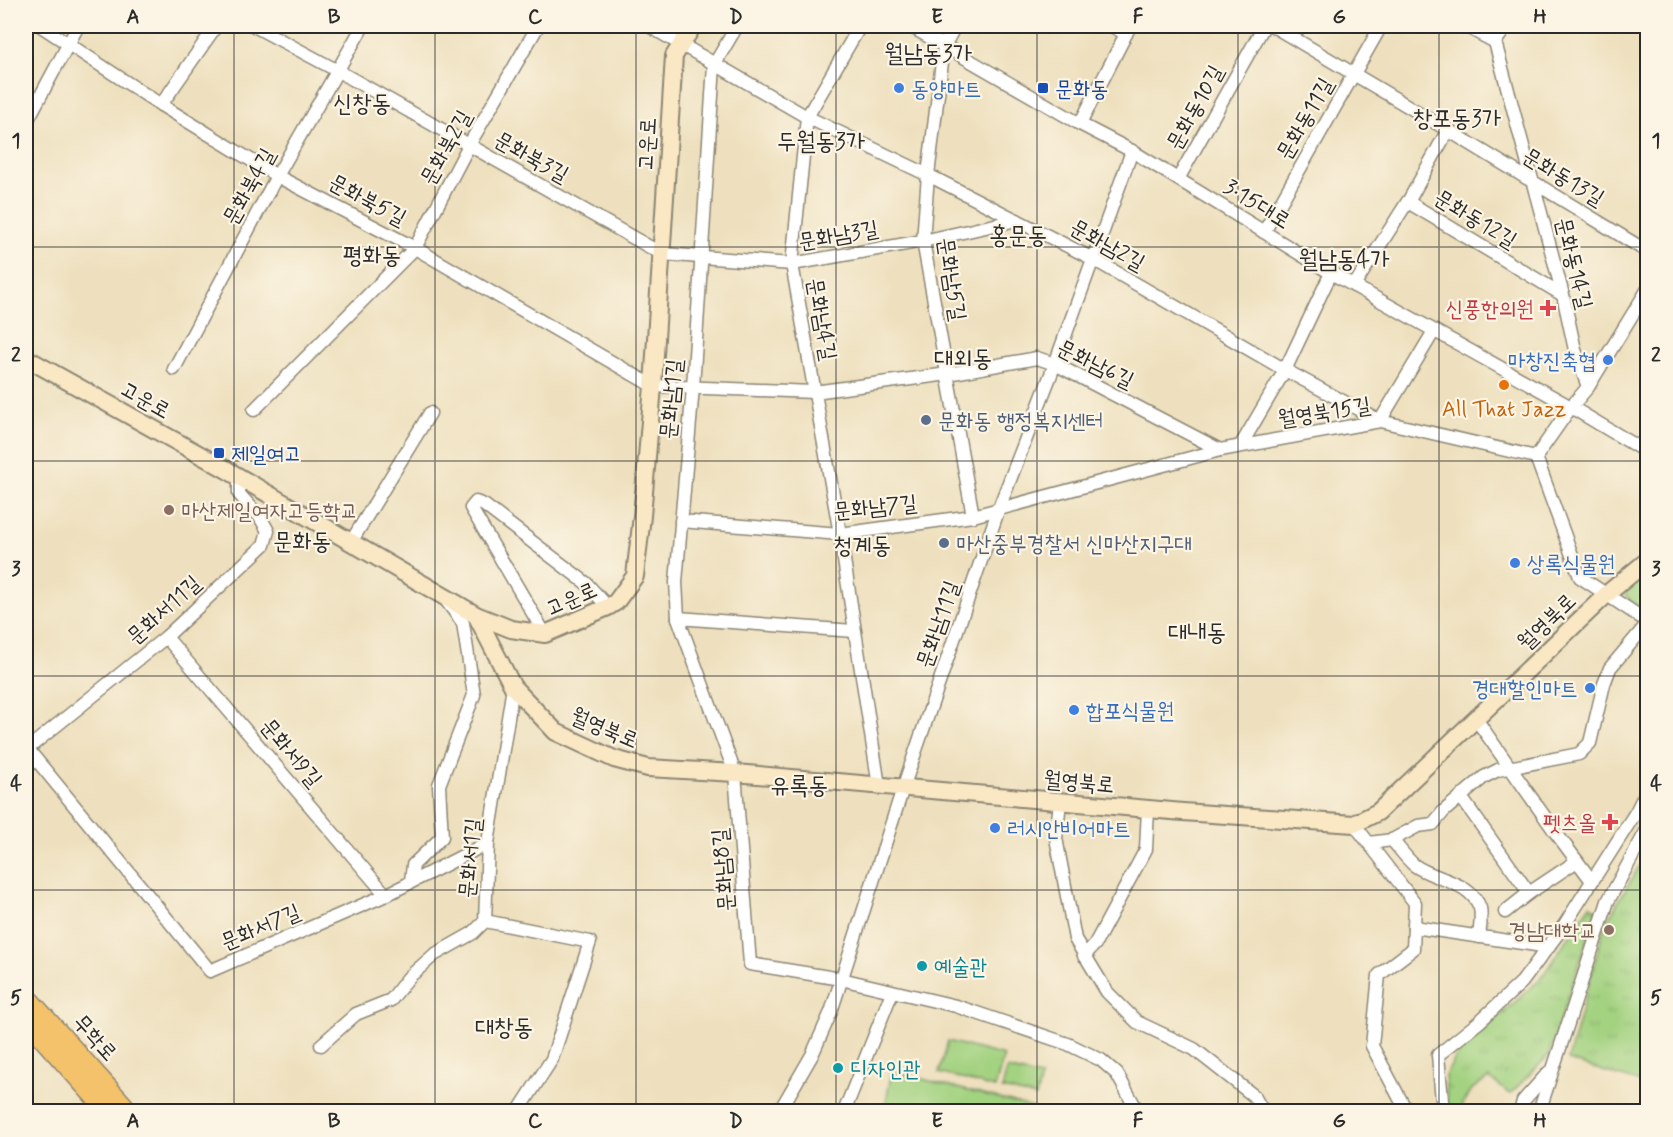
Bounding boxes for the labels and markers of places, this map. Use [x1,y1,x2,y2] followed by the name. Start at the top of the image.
[911,76,982,104] place label: 동양마트
[1055,76,1108,104] place label: 문화동
[892,81,906,95] marker: 동양마트
[1036,81,1050,95] marker: 문화동
[1445,296,1534,324] place label: 신풍한의원
[1539,299,1557,317] marker: 신풍한의원
[1507,348,1596,376] place label: 마창진축협
[1601,353,1615,367] marker: 마창진축협
[1497,378,1511,392] marker: All That Jazz
[1442,396,1566,424] place label: All That Jazz
[938,408,1103,436] place label: 문화동 행정복지센터
[919,413,933,427] marker: 문화동 행정복지센터
[231,441,302,469] place label: 제일여고
[212,446,226,460] marker: 제일여고
[181,498,358,526] place label: 마산제일여자고등학교
[162,503,176,517] marker: 마산제일여자고등학교
[956,531,1192,559] place label: 마산중부경찰서 신마산지구대
[937,536,951,550] marker: 마산중부경찰서 신마산지구대
[1527,551,1616,579] place label: 상록식물원
[1508,556,1522,570] marker: 상록식물원
[1472,676,1578,704] place label: 경대할인마트
[1583,681,1597,695] marker: 경대할인마트
[1086,698,1175,726] place label: 합포식물원
[1067,703,1081,717] marker: 합포식물원
[1543,810,1596,838] place label: 펫츠올
[1601,813,1619,831] marker: 펫츠올
[1007,816,1131,844] place label: 러시안비어마트
[988,821,1002,835] marker: 러시안비어마트
[1508,918,1597,946] place label: 경남대학교
[1602,923,1616,937] marker: 경남대학교
[934,954,987,982] place label: 예술관
[915,959,929,973] marker: 예술관
[850,1056,921,1084] place label: 디자인관
[831,1061,845,1075] marker: 디자인관

